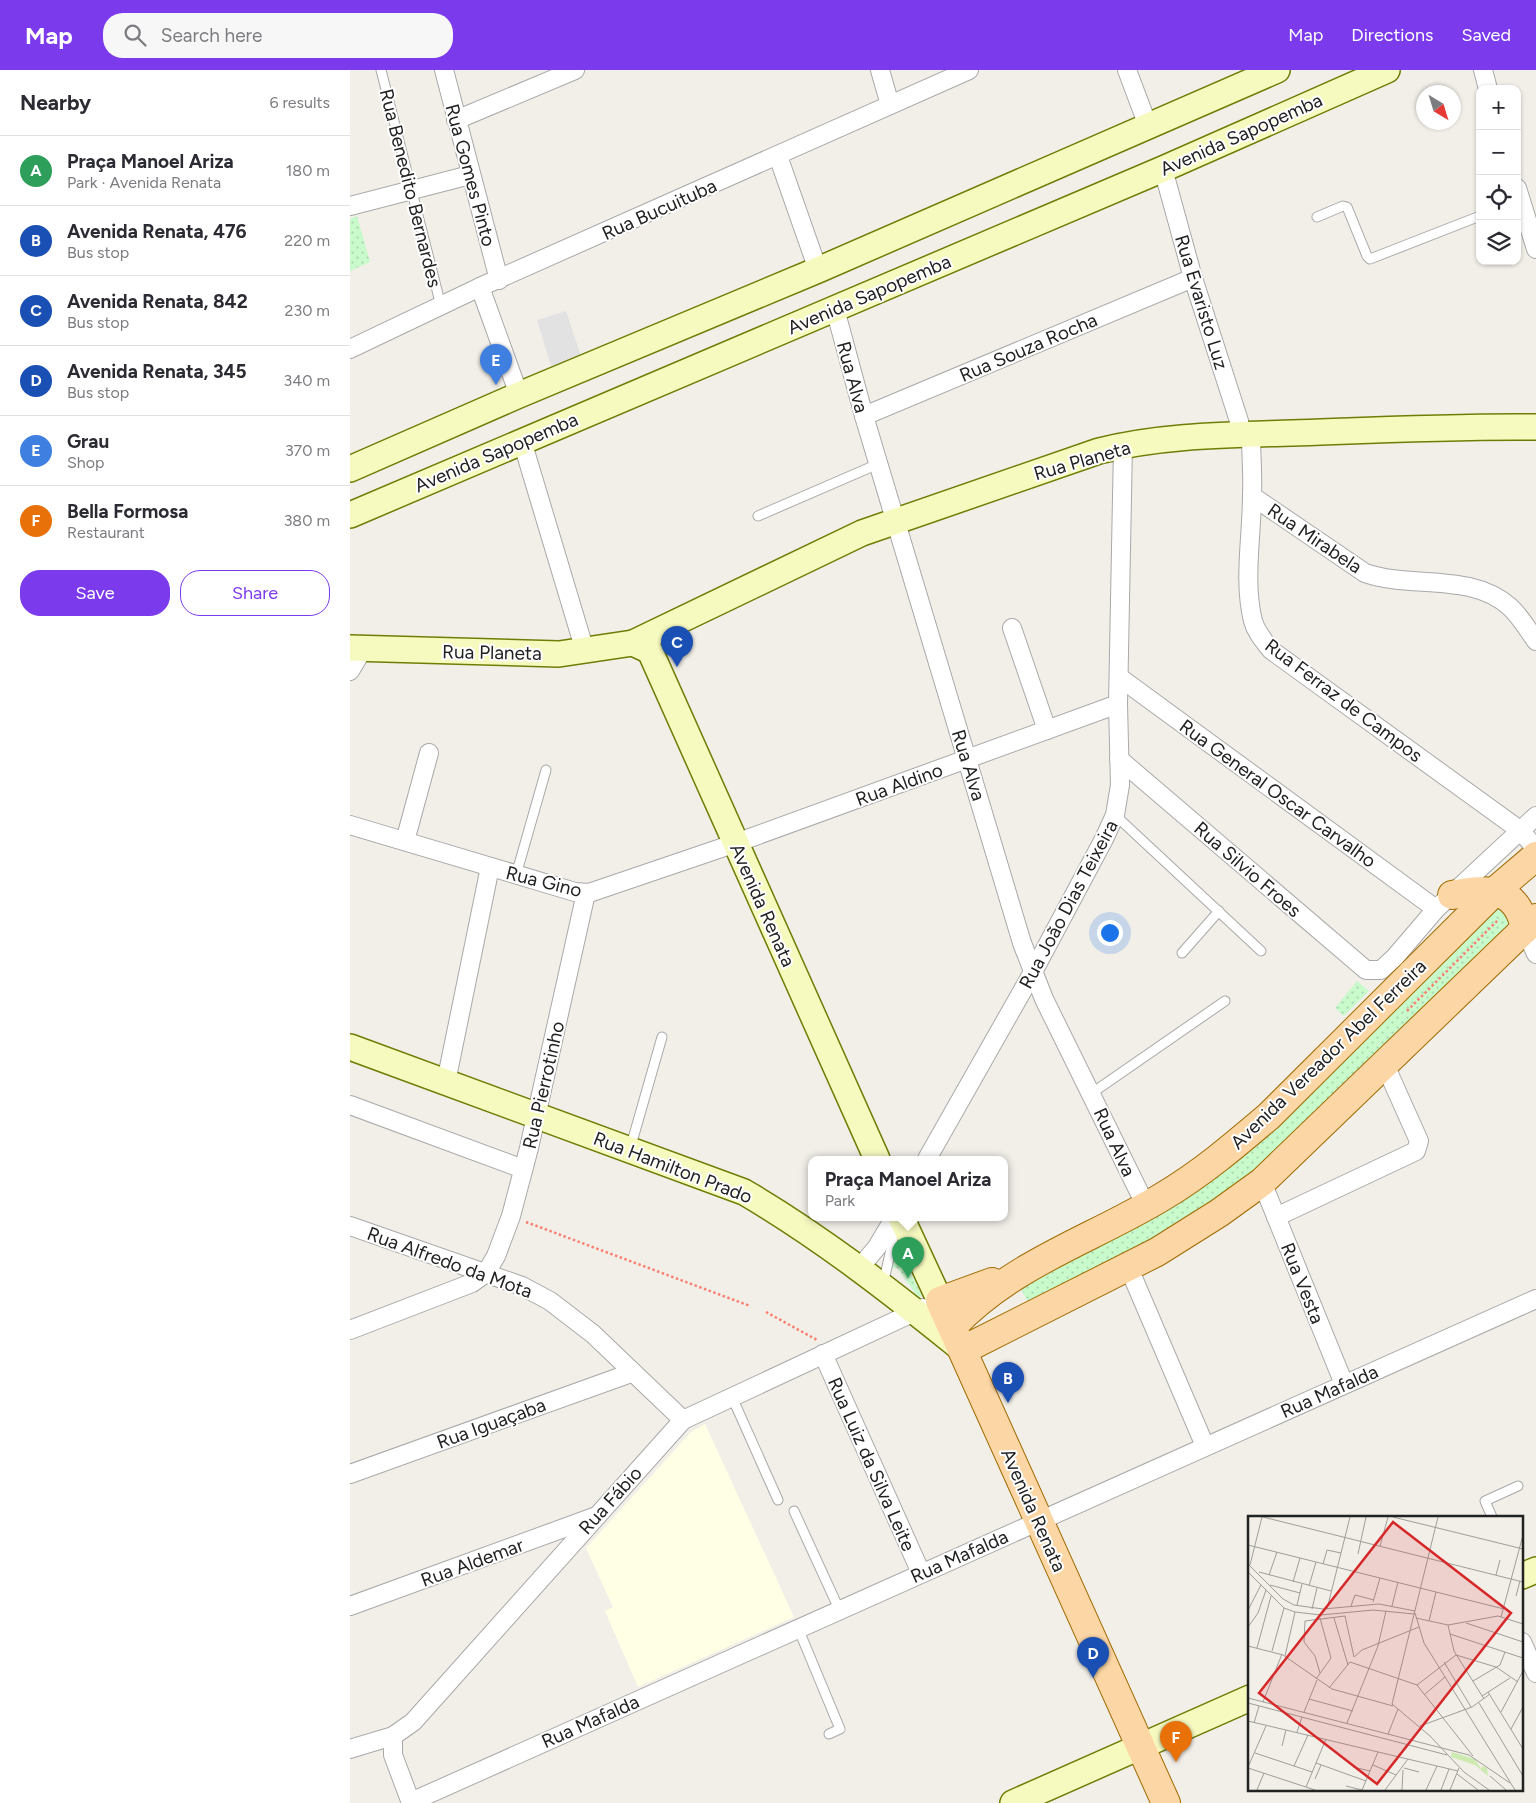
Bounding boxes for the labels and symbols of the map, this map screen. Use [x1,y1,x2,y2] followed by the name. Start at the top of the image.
[1416,85,1461,130] north arrow
[375,87,446,290] street label: Rua Benedito Bernardes
[1156,88,1326,181] street label: Avenida Sapopemba
[440,101,501,249] street label: Rua Gomes Pinto
[598,174,720,245] street label: Rua Bucuituba
[1170,232,1233,372] street label: Rua Evaristo Luz
[784,250,954,339] street label: Avenida Sapopemba
[956,308,1101,387] street label: Rua Souza Rocha
[832,339,873,415] street label: Rua Alva
[480,344,512,385] pin: E
[411,408,581,497] street label: Avenida Sapopemba
[1031,436,1133,485] street label: Rua Planeta
[1263,498,1366,578] street label: Rua Mirabela
[661,626,693,667] pin: C
[1261,634,1427,767] street label: Rua Ferraz de Campos
[442,640,542,665] street label: Rua Planeta
[1175,714,1380,872] street label: Rua General Oscar Carvalho
[947,727,990,804] street label: Rua Alva
[852,758,946,811] street label: Rua Aldino
[1014,816,1123,993] street label: Rua João Dias Teixeira
[1190,817,1306,922] street label: Rua Silvio Froes
[725,840,800,970] street label: Avenida Renata
[504,861,584,902] street label: Rua Gino
[1097,920,1123,946] your location
[1226,955,1431,1154] street label: Avenida Vereador Abel Ferreira
[518,1019,569,1151] street label: Rua Pierrotinho
[1089,1104,1140,1180] street label: Rua Alva
[590,1127,755,1208] street label: Rua Hamilton Prado
[364,1222,536,1303] street label: Rua Alfredo da Mota
[892,1237,924,1278] pin: A
[1276,1239,1329,1327] street label: Rua Vesta
[1277,1360,1382,1423] street label: Rua Mafalda
[992,1362,1024,1403] pin: B
[823,1374,920,1555] street label: Rua Luiz da Silva Leite
[434,1393,549,1454] street label: Rua Iguaçaba
[996,1445,1071,1575] street label: Avenida Renata
[574,1462,647,1539] street label: Rua Fábio
[1248,1516,1524,1790] inset map
[907,1525,1012,1588] street label: Rua Mafalda
[418,1533,527,1592] street label: Rua Aldemar
[1077,1637,1109,1678] pin: D
[538,1690,643,1753] street label: Rua Mafalda
[1160,1721,1192,1762] pin: F

